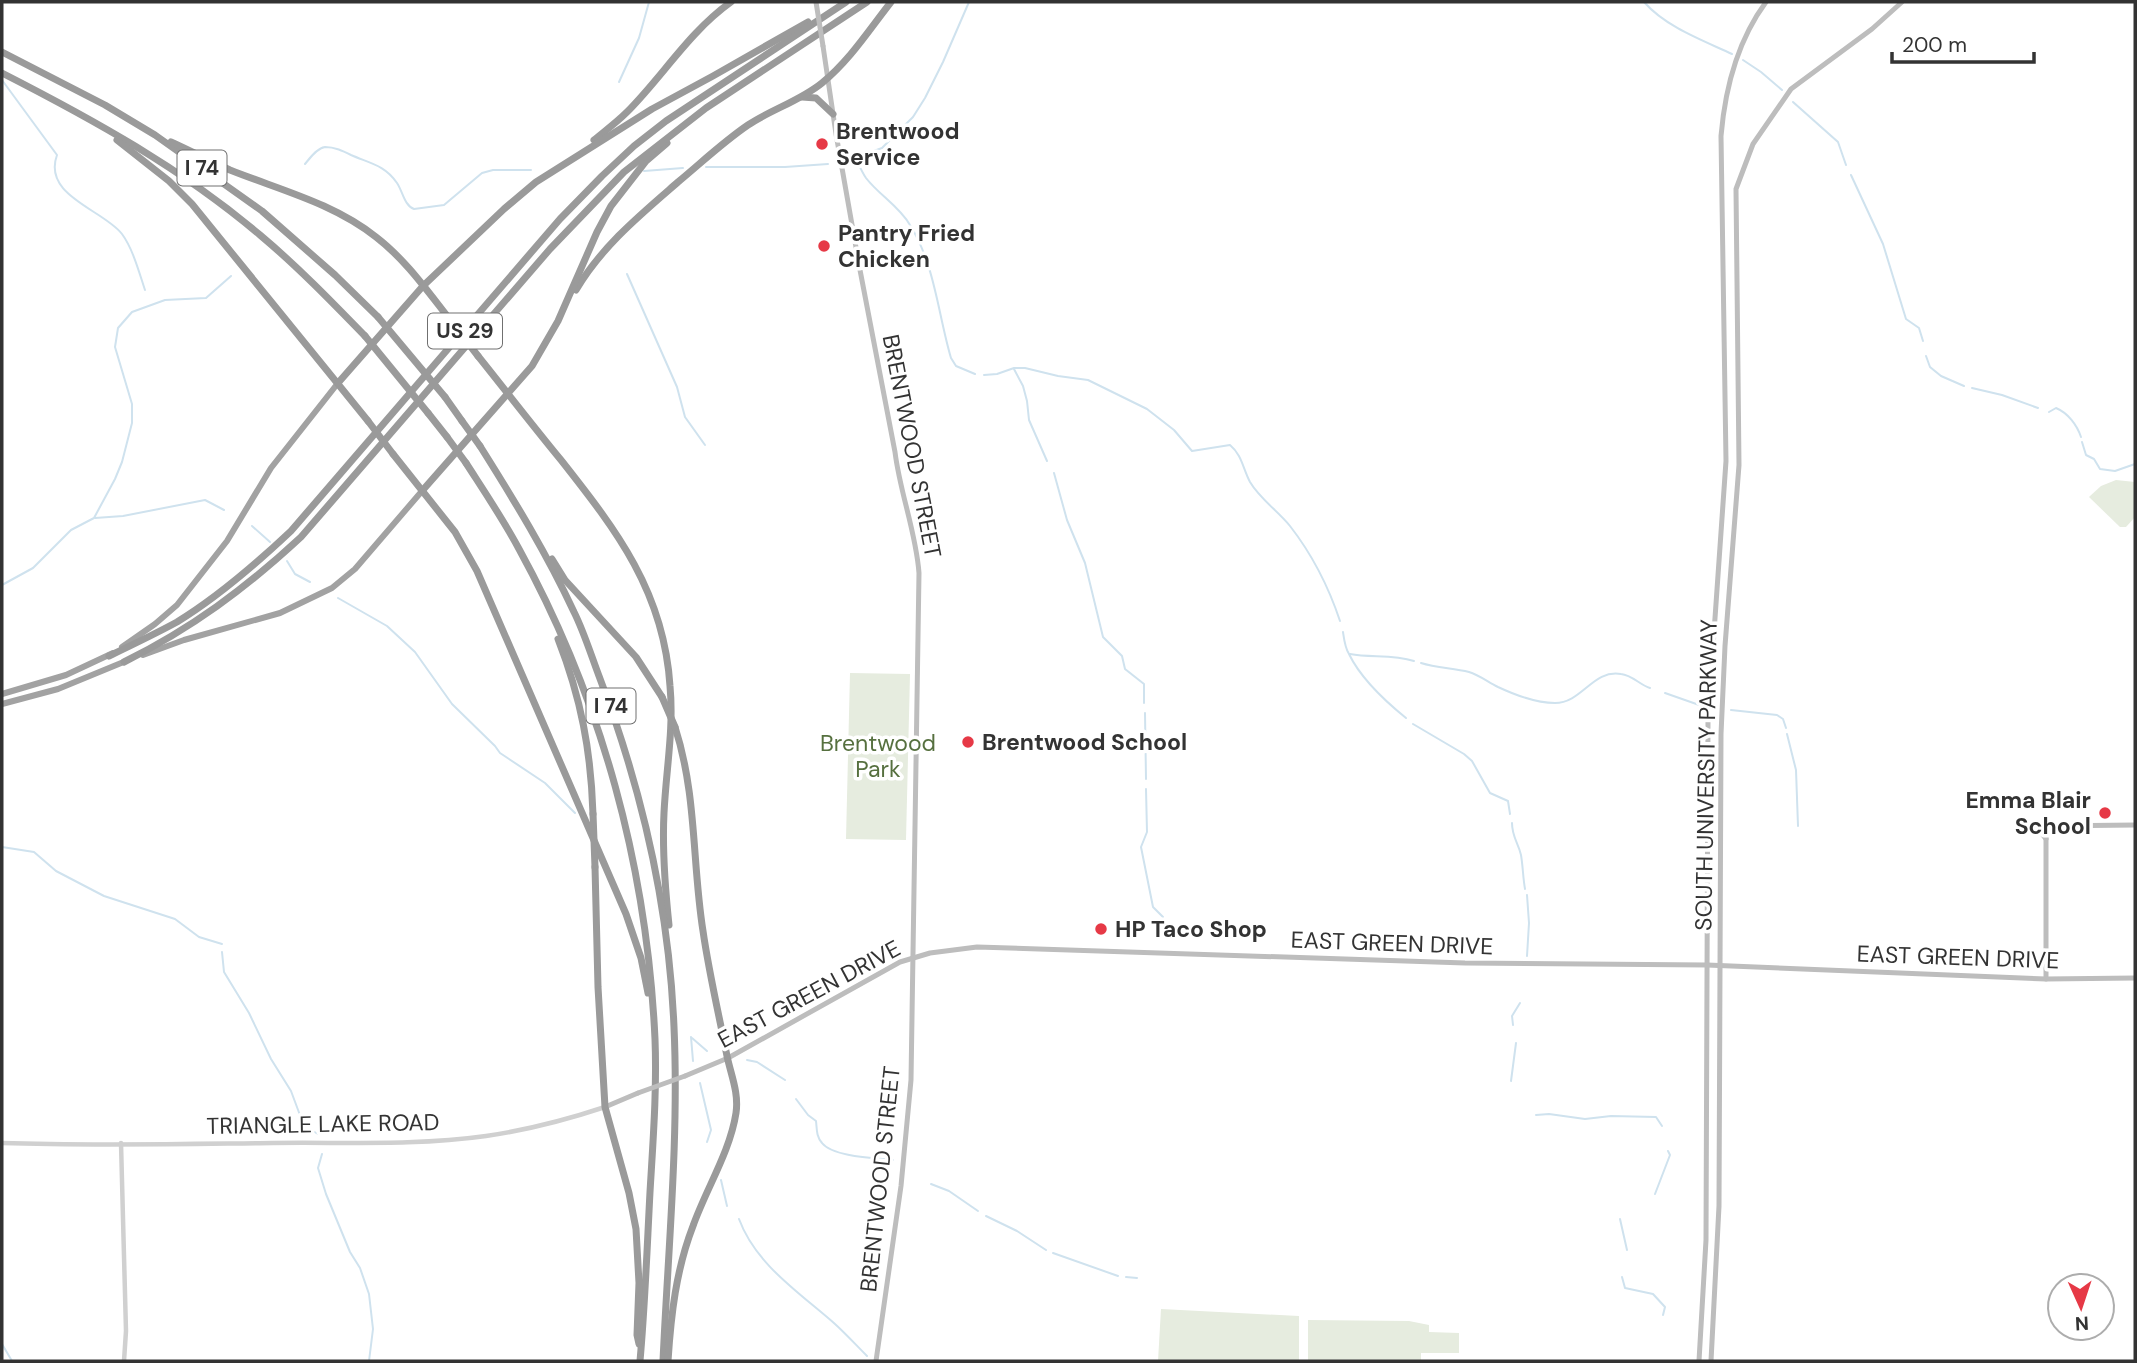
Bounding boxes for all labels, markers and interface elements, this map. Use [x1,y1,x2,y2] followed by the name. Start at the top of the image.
[1892,21,2034,65] scale bar
[1902,31,1967,59] text: 200 m
[836,116,960,172] place label: Brentwood Service
[814,136,830,152] marker: Brentwood Service
[178,150,227,186] road number: I 74
[838,218,975,274] place label: Pantry Fried Chicken
[816,238,832,254] marker: Pantry Fried Chicken
[428,314,502,348] road number: US 29
[876,332,948,560] street label: BRENTWOOD STREET
[1688,619,1724,931] street label: SOUTH UNIVERSITY PARKWAY
[586,688,636,724] road number: I 74
[982,727,1187,757] place label: Brentwood School
[820,728,936,784] park label: Brentwood Park
[960,734,976,750] marker: Brentwood School
[1965,785,2091,841] place label: Emma Blair School
[2097,805,2113,821] marker: Emma Blair School
[1115,914,1267,944] place label: HP Taco Shop
[1093,921,1109,937] marker: HP Taco Shop
[1290,924,1494,962] street label: EAST GREEN DRIVE
[713,933,905,1055] street label: EAST GREEN DRIVE
[1856,938,2060,976] street label: EAST GREEN DRIVE
[853,1064,907,1293] street label: BRENTWOOD STREET
[206,1107,440,1141] street label: TRIANGLE LAKE ROAD
[2046,1272,2116,1342] north arrow
[2074,1311,2089,1336] text: N

